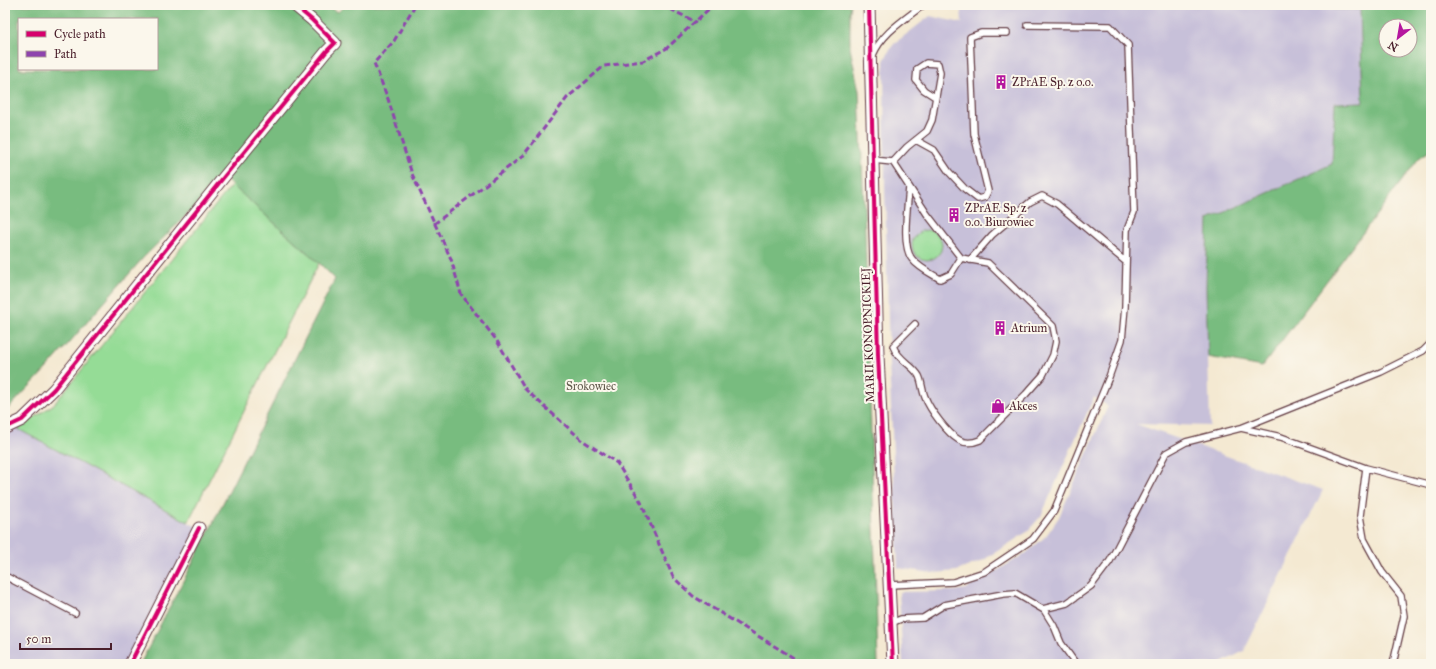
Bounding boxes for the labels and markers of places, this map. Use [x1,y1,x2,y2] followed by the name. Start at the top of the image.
[993,74,1009,90] building icon: ZPrAE Sp. z o.o.
[1012,75,1093,89] place label: ZPrAE Sp. z o.o.
[965,201,1034,229] place label: ZPrAE Sp. z o.o. Biurowiec
[946,207,962,223] building icon: ZPrAE Sp. z o.o. Biurowiec
[992,320,1008,336] building icon: Atrium
[1010,321,1047,335] place label: Atrium
[990,398,1006,414] shop icon: Akces
[1008,399,1037,413] place label: Akces

